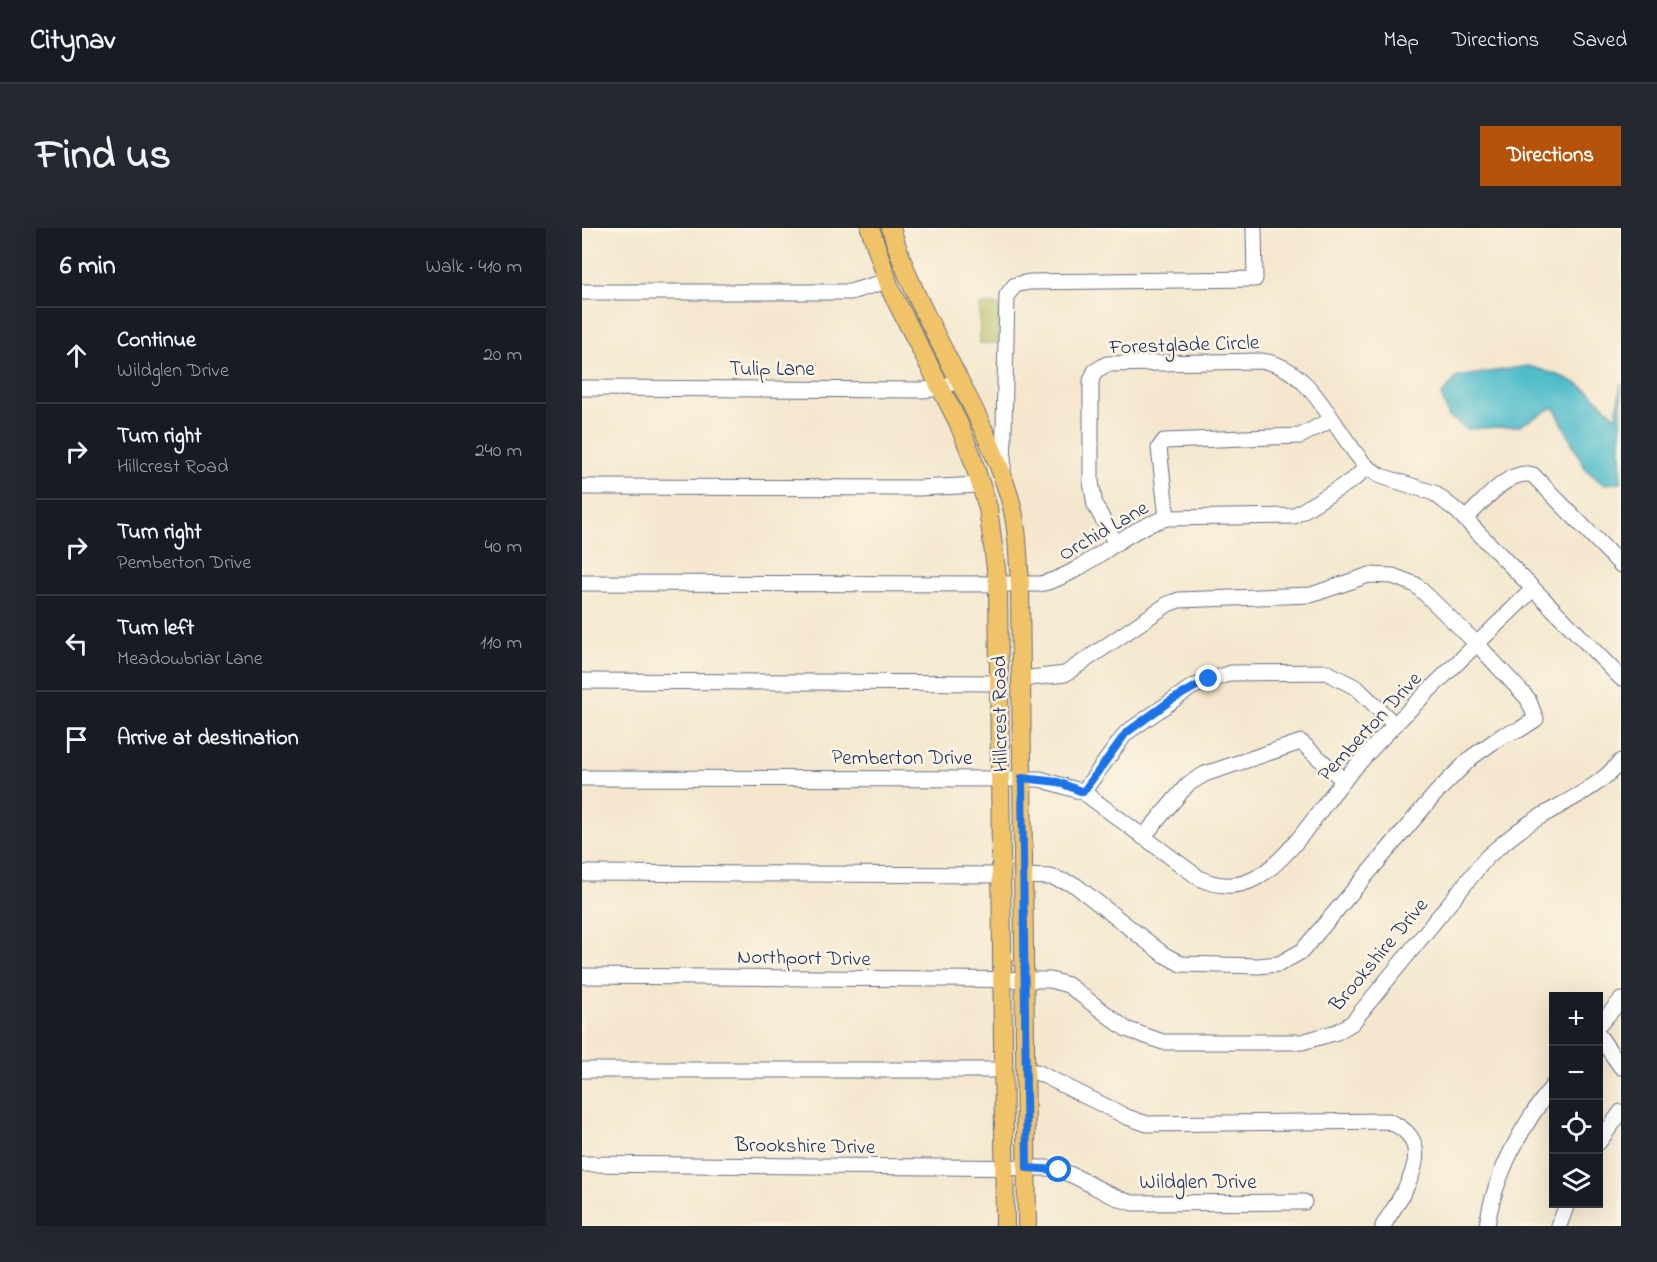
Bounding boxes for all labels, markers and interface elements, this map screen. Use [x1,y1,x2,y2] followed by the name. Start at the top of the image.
[30,21,115,62] text: Citynav
[1383,26,1419,56] text: Map
[1452,26,1539,56] text: Directions
[1572,26,1627,56] text: Saved
[36,126,171,187] text: Find us
[1480,126,1621,186] button: Directions
[60,248,116,286] text: 6 min
[426,253,522,282] text: Walk · 410 m
[117,325,196,357] text: Continue
[1107,328,1260,366] street label: Forestglade Circle
[60,339,93,372] icon: ahead
[483,341,522,370] text: 20 m
[729,355,815,385] street label: Tulip Lane
[117,357,229,386] text: Wildglen Drive
[117,421,202,453] text: Turn right
[60,435,93,468] icon: right
[475,437,522,466] text: 240 m
[117,453,228,482] text: Hillcrest Road
[1053,494,1155,570] street label: Orchid Lane
[117,517,202,549] text: Turn right
[60,531,93,564] icon: right
[485,533,522,562] text: 40 m
[117,549,251,578] text: Pemberton Drive
[117,613,194,645] text: Turn left
[60,627,93,660] icon: left
[480,629,522,658] text: 110 m
[117,645,263,674] text: Meadowbriar Lane
[985,655,1017,773] street label: Hillcrest Road
[1195,665,1221,691] route end
[1311,665,1430,789] street label: Pemberton Drive
[60,723,93,756] icon: arrive
[117,723,299,755] text: Arrive at destination
[831,744,973,774] street label: Pemberton Drive
[1322,891,1437,1020] street label: Brookshire Drive
[737,943,872,975] street label: Northport Drive
[1549,992,1603,1208] map controls
[1549,992,1603,1046] button: +
[1549,1046,1603,1100] button: −
[1549,1100,1603,1154] button: locate
[733,1131,876,1163] street label: Brookshire Drive
[1549,1154,1603,1208] button: layers
[1045,1156,1071,1182] route start
[1139,1168,1257,1200] street label: Wildglen Drive

